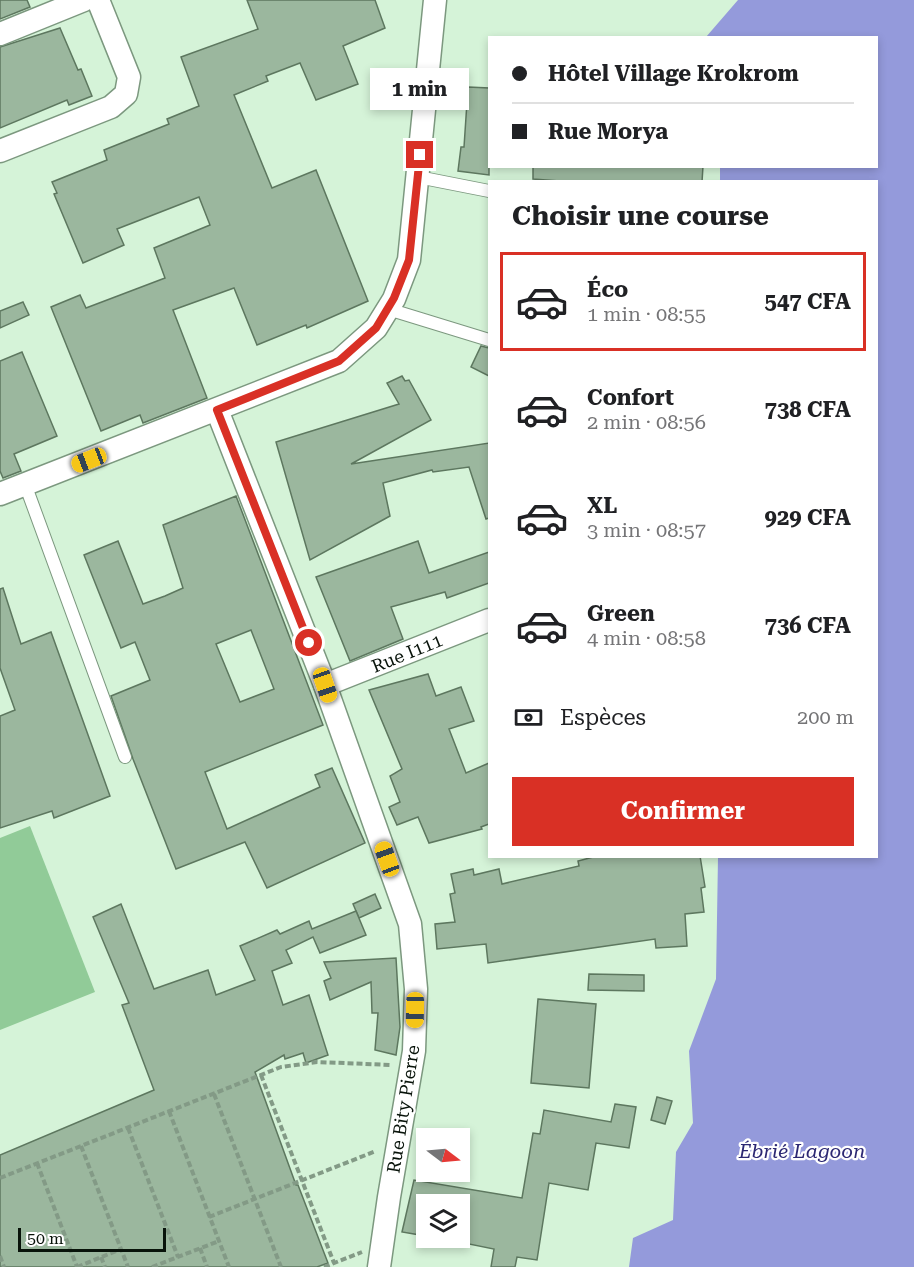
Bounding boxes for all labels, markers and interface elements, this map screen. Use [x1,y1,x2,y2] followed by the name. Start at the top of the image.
[548,61,799,86] text: Hôtel Village Krokrom
[370,68,470,110] callout: 1 min
[392,77,447,101] text: 1 min
[548,119,668,144] text: Rue Morya
[406,141,433,168] route end
[512,200,769,232] text: Choisir une course
[515,275,569,329] icon: car
[587,277,628,302] text: Éco
[765,289,851,314] text: 547 CFA
[587,302,706,326] text: 1 min · 08:55
[515,383,569,437] icon: car
[587,385,674,410] text: Confort
[765,397,851,422] text: 738 CFA
[587,410,706,434] text: 2 min · 08:56
[69,445,109,475] car
[515,491,569,545] icon: car
[587,493,617,518] text: XL
[765,505,851,530] text: 929 CFA
[587,518,706,542] text: 3 min · 08:57
[515,599,569,653] icon: car
[587,601,655,626] text: Green
[765,613,851,638] text: 736 CFA
[587,626,706,650] text: 4 min · 08:58
[295,629,322,656] route start
[368,629,446,677] street label: Rue I111
[311,665,339,705] car
[512,701,545,734] icon: cash
[560,705,646,730] text: Espèces
[797,705,854,729] text: 200 m
[512,777,854,846] button: Confirmer
[372,839,402,879] car
[406,992,424,1028] car
[383,1043,424,1175] street label: Rue Bity Pierre
[416,1128,470,1182] north arrow
[416,1128,470,1248] map controls
[738,1139,865,1163] water label: Ébrié Lagoon
[416,1194,470,1248] button: layers
[18,1225,166,1252] scale bar
[27,1229,64,1248] text: 50 m

